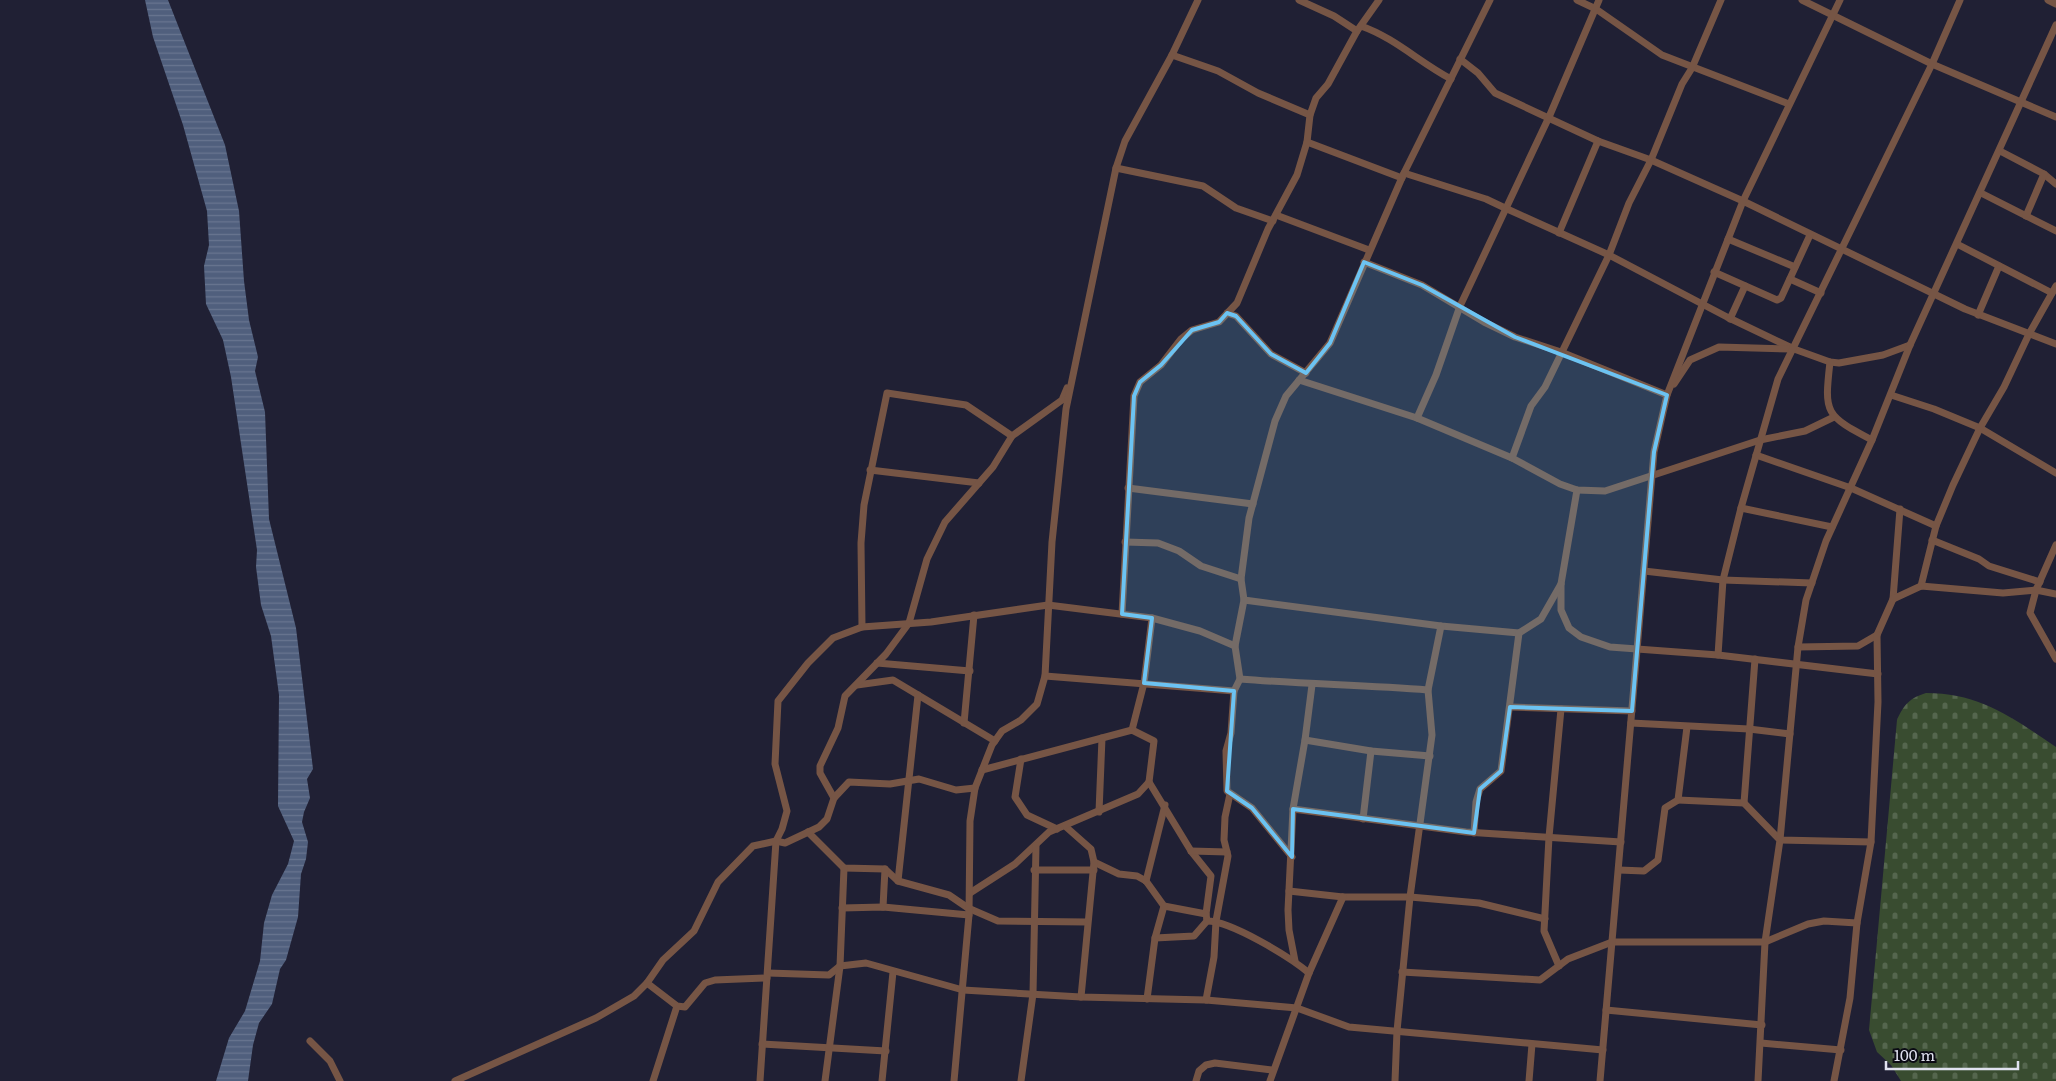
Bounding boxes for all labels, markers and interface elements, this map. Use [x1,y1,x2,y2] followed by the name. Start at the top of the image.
[1886,1038,2018,1070] scale bar
[1894,1043,1935,1066] text: 100 m

